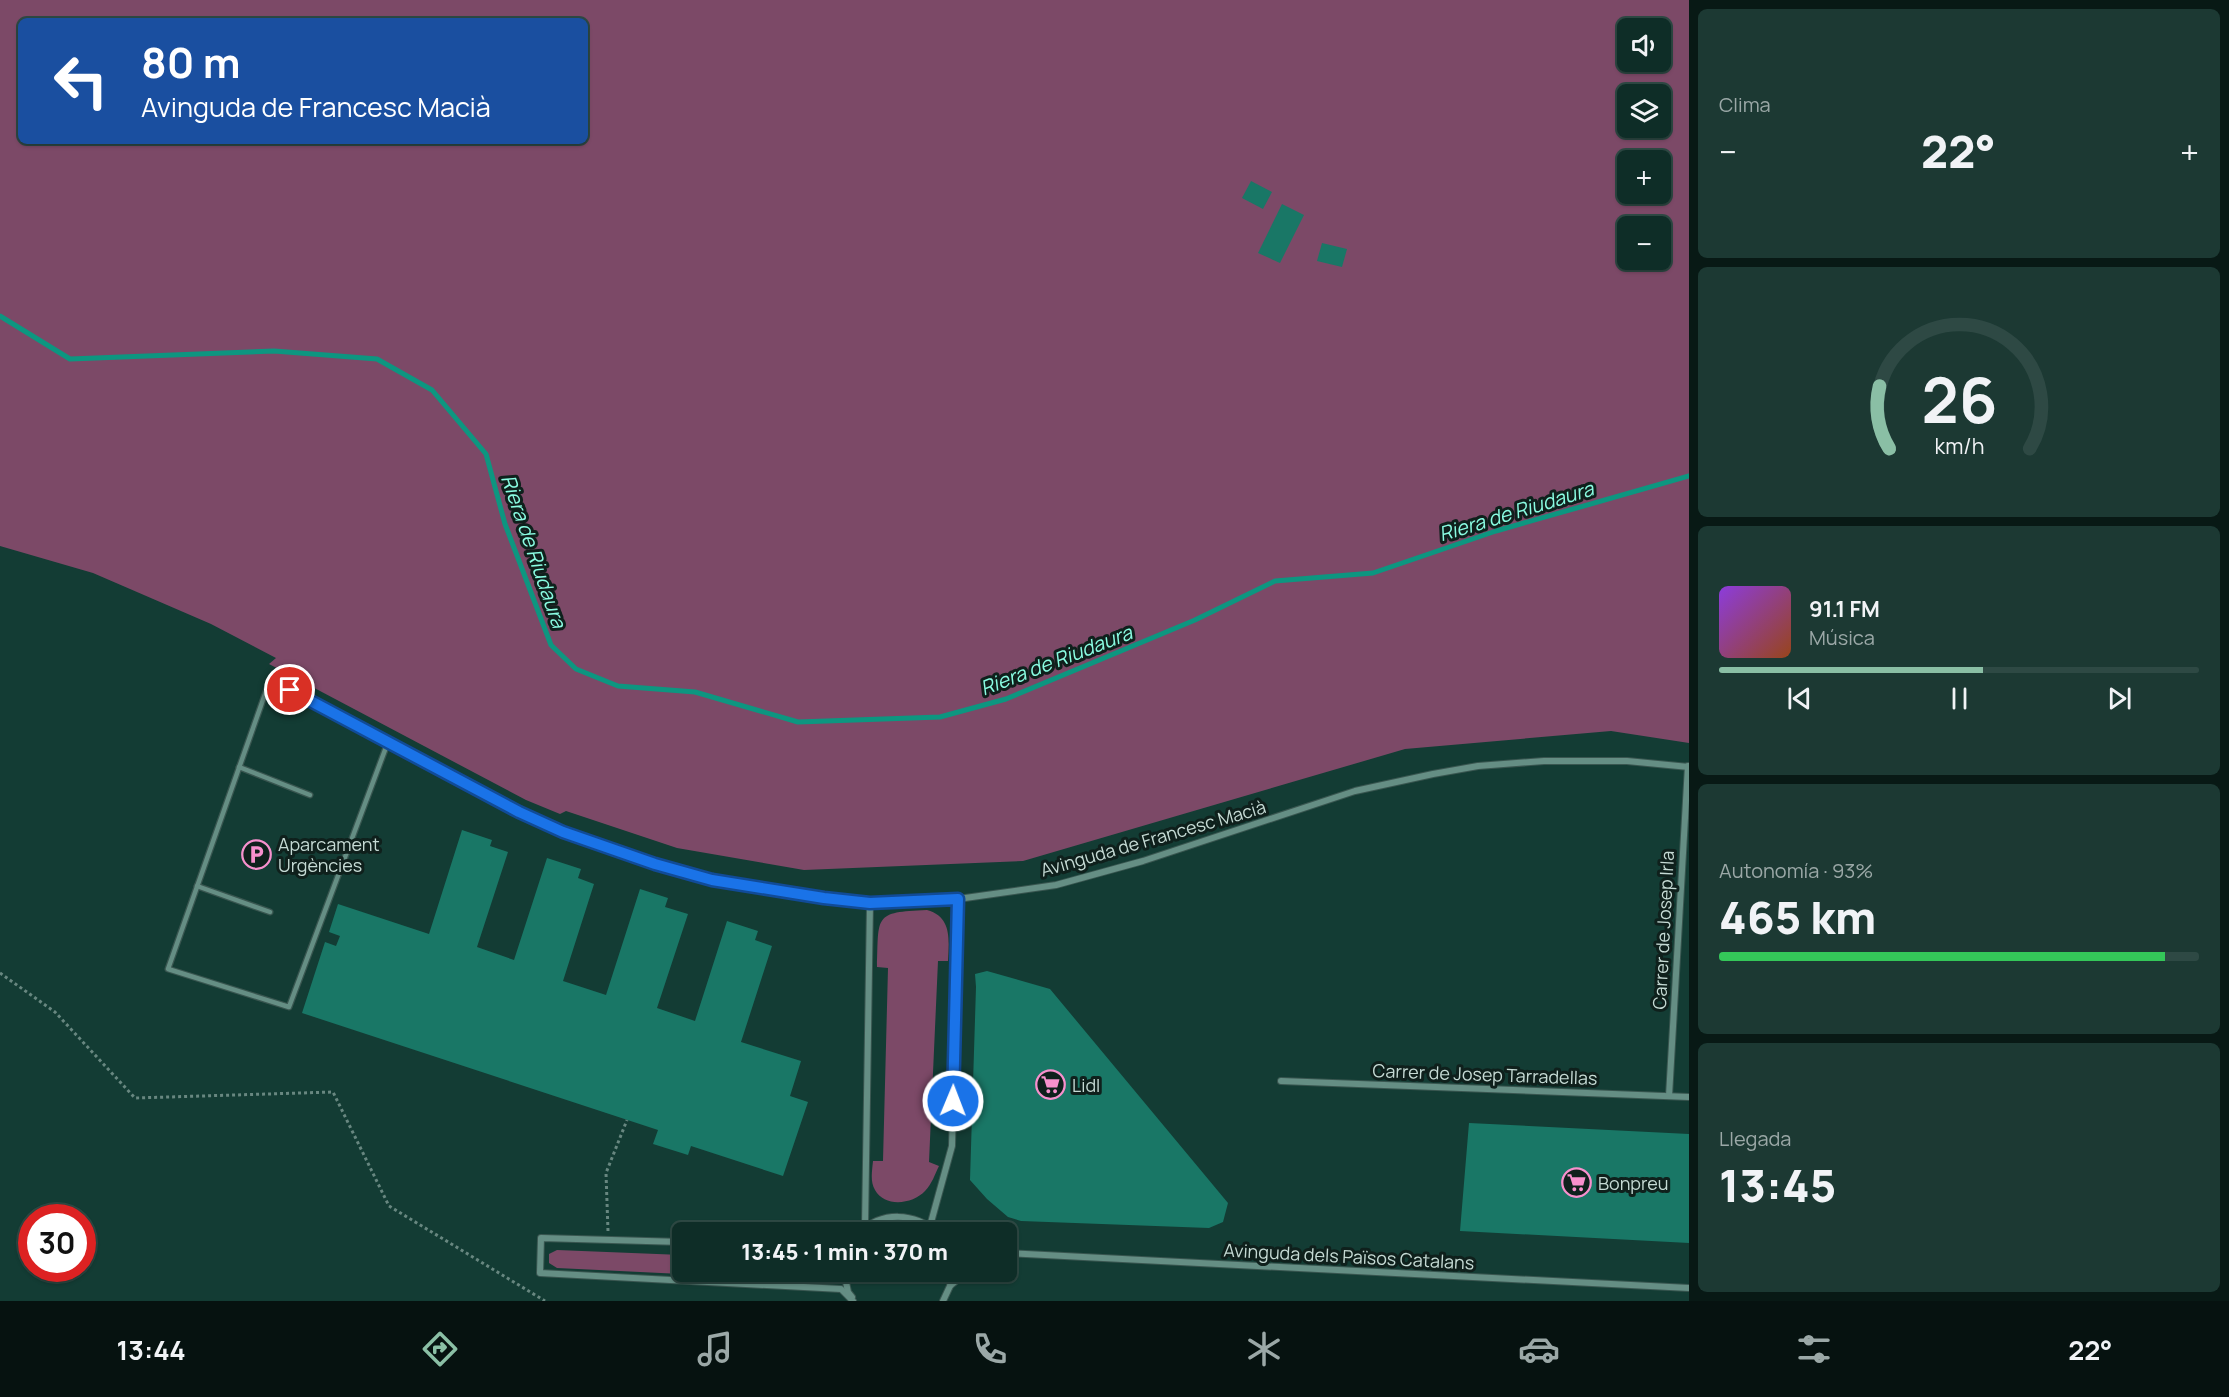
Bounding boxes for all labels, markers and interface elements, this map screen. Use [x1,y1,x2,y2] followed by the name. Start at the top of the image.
[1617,18,1671,270] map controls
[1617,18,1671,72] button: sound
[141,33,241,91] text: 80 m
[42,42,120,120] icon: left
[1617,84,1671,138] button: layers
[141,88,491,125] text: Avinguda de Francesc Macià
[1719,91,1771,118] text: Clima
[1921,120,1996,182] text: 22°
[1719,129,1737,174] text: −
[2180,129,2199,174] text: +
[1617,150,1671,204] button: +
[1617,216,1671,270] button: −
[1921,356,1997,442] text: 26
[1934,432,1984,461] text: km/h
[495,471,573,632] water label: Riera de Riudaura
[1435,474,1597,547] water label: Riera de Riudaura
[1809,594,1880,624] text: 91.1 FM
[976,618,1137,701] water label: Riera de Riudaura
[1809,624,1875,651] text: Música
[264,664,315,715] pin
[273,673,306,706] icon: arrive
[1783,682,1816,715] icon: previous
[1943,682,1976,715] icon: pause
[2103,682,2136,715] icon: next
[1038,794,1268,882] street label: Avinguda de Francesc Macià
[278,832,380,877] place label: Aparcament Urgències
[241,838,273,870] parking icon: Aparcament Urgències
[1647,850,1679,1010] street label: Carrer de Josep Irla
[1719,857,1873,884] text: Autonomía · 93%
[1719,886,1876,948] text: 465 km
[1372,1058,1598,1090] street label: Carrer de Josep Tarradellas
[921,1069,985,1133] position arrow
[1035,1069,1067,1101] supermarket icon: Lidl
[1072,1073,1100,1097] place label: Lidl
[1719,1125,1791,1152] text: Llegada
[1719,1154,1836,1216] text: 13:45
[1561,1167,1593,1199] supermarket icon: Bonpreu
[1598,1171,1669,1195] place label: Bonpreu
[18,1204,96,1282] speed limit sign: 30
[741,1237,948,1267] text: 13:45 · 1 min · 370 m
[1223,1237,1475,1275] street label: Avinguda dels Països Catalans
[419,1328,461,1370] icon: directions
[694,1328,736,1370] icon: music
[969,1328,1011,1370] icon: phone
[1243,1328,1285,1370] icon: climate
[1518,1328,1560,1370] icon: car
[1793,1328,1835,1370] icon: filters
[116,1331,186,1368] text: 13:44
[2068,1331,2113,1368] text: 22°

